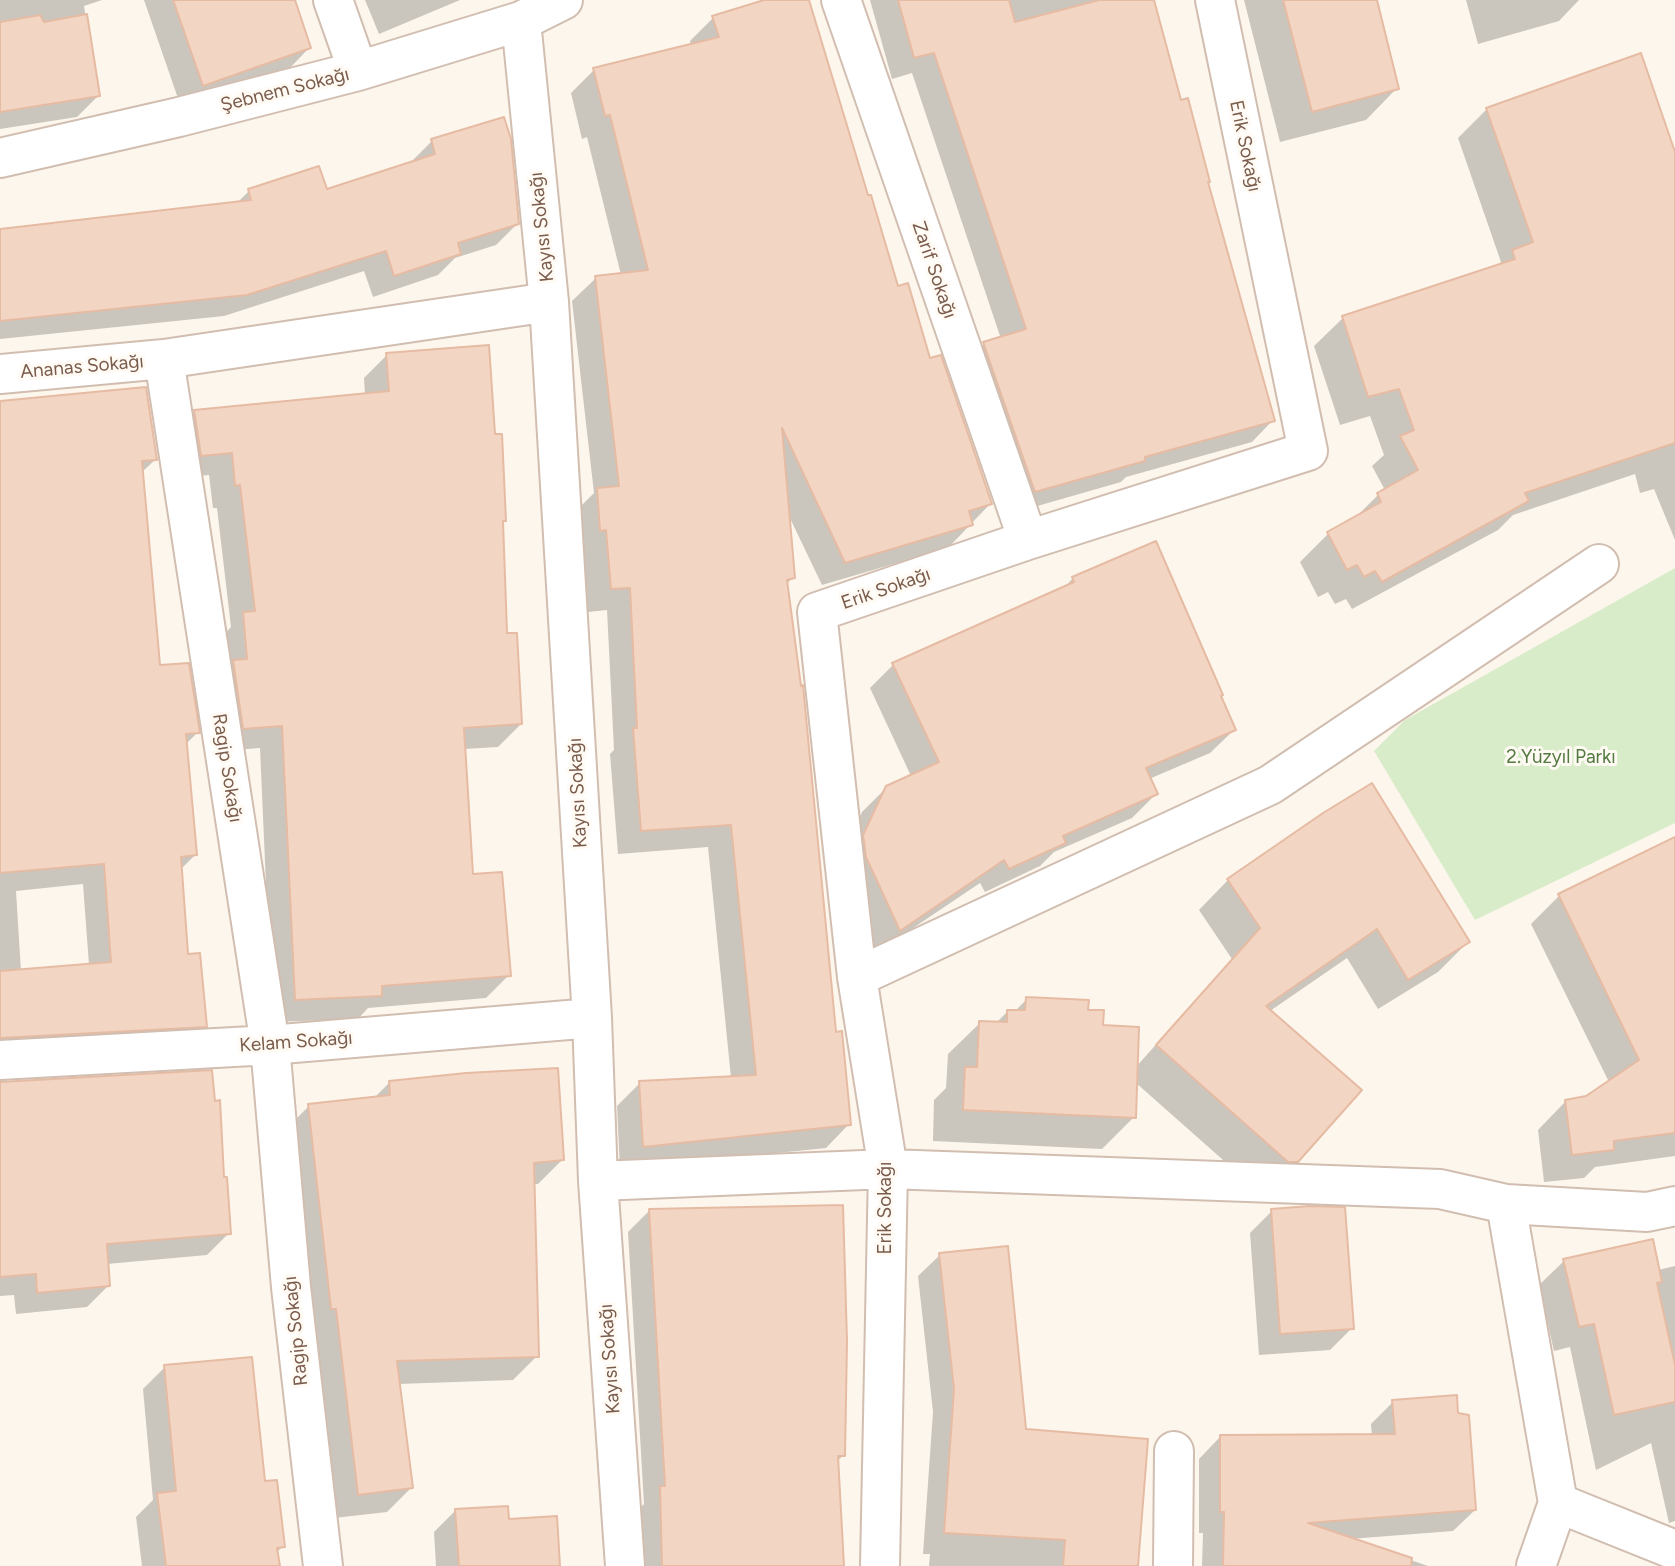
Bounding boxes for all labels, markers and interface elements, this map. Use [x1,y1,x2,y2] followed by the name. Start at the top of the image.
[218,63,352,117] street label: Şebnem Sokağı
[1224,98,1266,194] street label: Erik Sokağı
[525,171,559,283] street label: Kayısı Sokağı
[907,218,961,322] street label: Zarif Sokağı
[19,350,145,384] street label: Ananas Sokağı
[838,563,934,615] street label: Erik Sokağı
[207,712,247,824] street label: Ragip Sokağı
[564,737,592,849] street label: Kayısı Sokağı
[1506,746,1616,768] park label: 2.Yüzyıl Parkı
[239,1027,353,1057] street label: Kelam Sokağı
[874,1162,896,1254] street label: Erik Sokağı
[279,1275,313,1387] street label: Ragip Sokağı
[595,1303,625,1415] street label: Kayısı Sokağı

